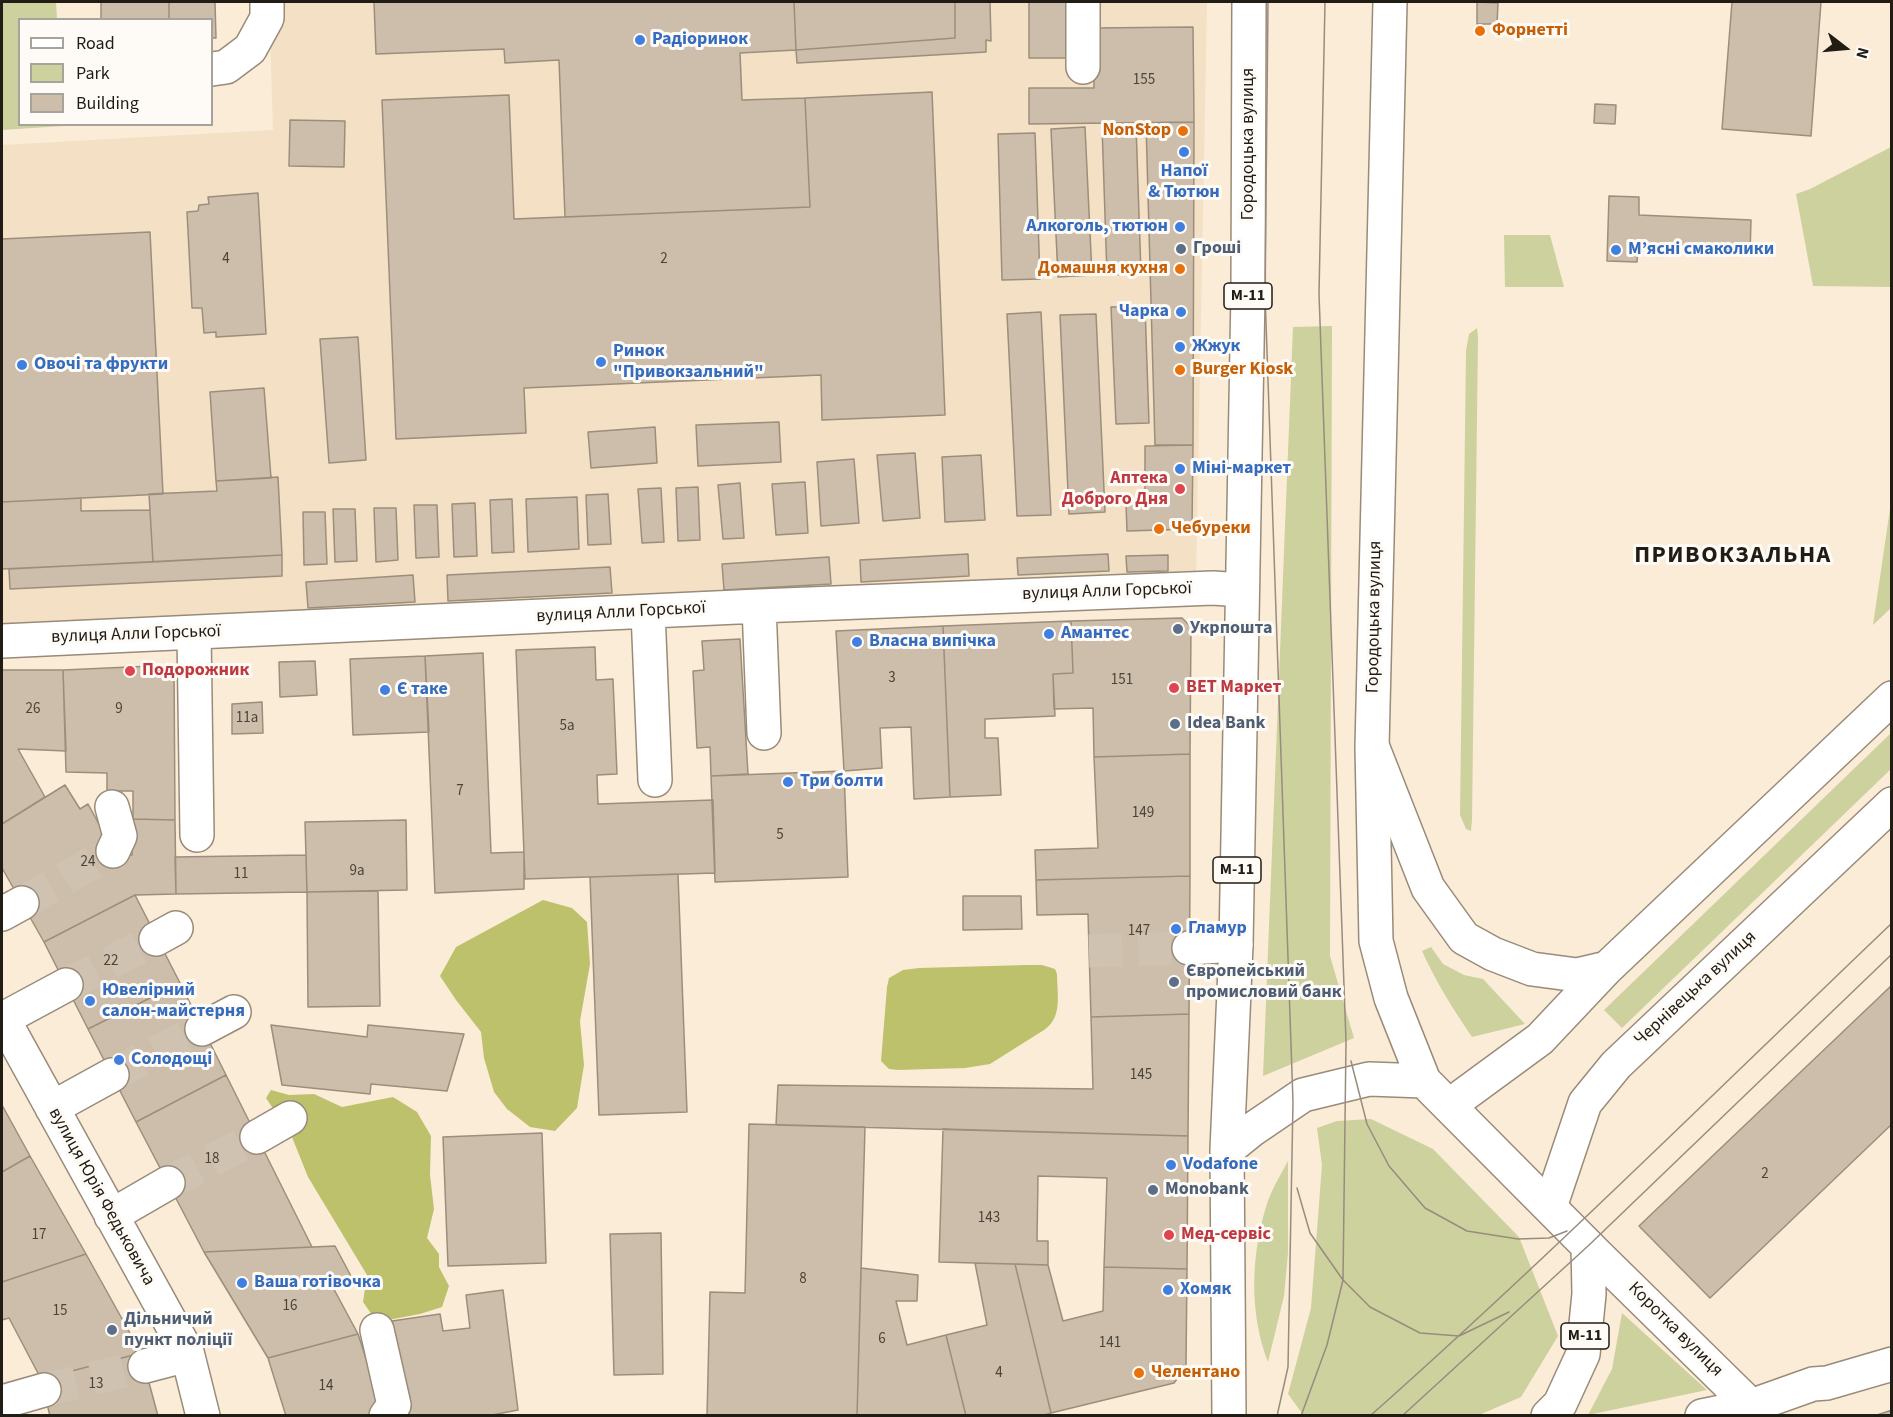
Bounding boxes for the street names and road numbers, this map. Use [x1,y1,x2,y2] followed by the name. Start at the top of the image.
[1238,68,1260,220] street label: Городоцька вулиця
[1224,283,1272,309] road number: М-11
[1363,541,1387,693] street label: Городоцька вулиця
[1022,578,1192,606] street label: вулиця Алли Горської
[536,598,706,628] street label: вулиця Алли Горської
[51,621,221,649] street label: вулиця Алли Горської
[1213,857,1261,883] road number: М-11
[1631,927,1761,1051] street label: Чернівецька вулиця
[43,1104,159,1290] street label: вулиця Юрія Федьковича
[1623,1278,1727,1382] street label: Коротка вулиця
[1561,1323,1609,1349] road number: М-11

